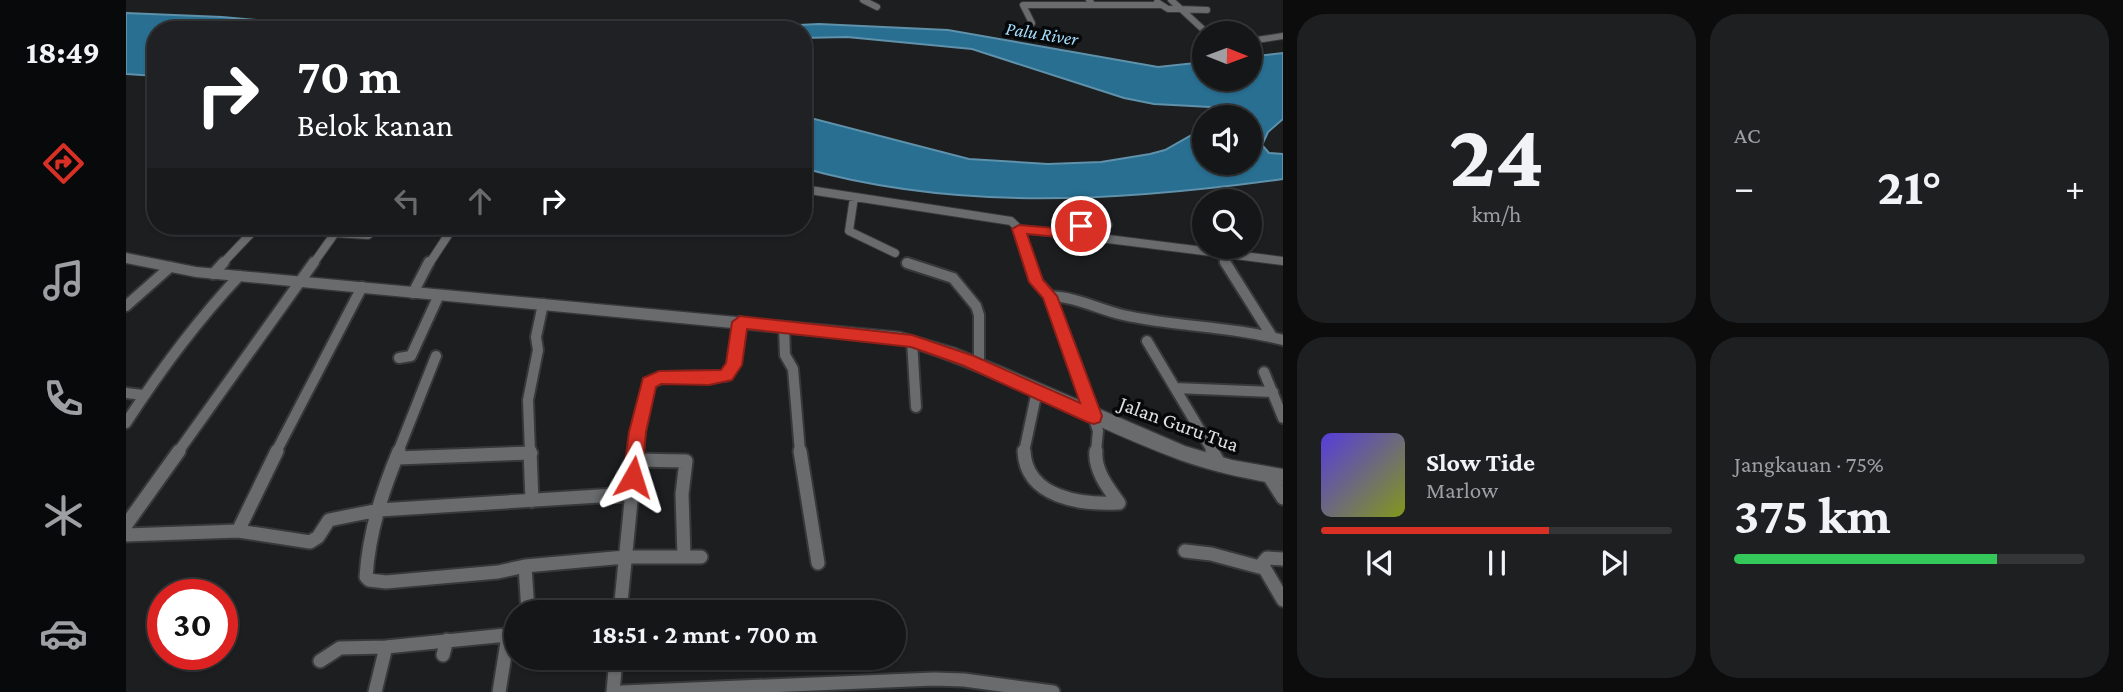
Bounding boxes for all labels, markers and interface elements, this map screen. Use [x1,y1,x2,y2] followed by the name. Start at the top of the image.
[1004,17,1081,50] water label: Palu River
[1192,21,1262,91] north arrow
[1192,21,1262,259] map controls
[26,34,100,70] text: 18:49
[182,49,273,140] icon: right
[297,49,401,104] text: 70 m
[1449,104,1544,206] text: 24
[1192,105,1262,175] button: sound
[297,107,453,143] text: Belok kanan
[1734,122,1761,148] text: AC
[39,139,88,188] icon: directions
[1877,157,1942,215] text: 21°
[1734,166,1754,208] text: −
[2065,166,2085,208] text: +
[388,182,426,220] icon: left
[461,182,499,220] icon: ahead
[534,182,572,220] icon: right
[1192,189,1262,259] button: search
[1051,196,1111,256] pin
[1472,201,1521,227] text: km/h
[1062,207,1100,245] icon: arrive
[39,256,88,305] icon: music
[39,374,88,423] icon: phone
[1114,391,1242,457] street label: Jalan Guru Tua
[596,440,670,514] position arrow
[1426,448,1535,477] text: Slow Tide
[1734,451,1884,477] text: Jangkauan · 75%
[1426,477,1498,503] text: Marlow
[1734,486,1891,544] text: 375 km
[39,491,88,540] icon: climate
[1361,544,1399,582] icon: previous
[1478,544,1516,582] icon: pause
[1595,544,1633,582] icon: next
[147,579,238,670] speed limit sign: 30
[39,609,88,658] icon: car
[593,620,817,649] text: 18:51 · 2 mnt · 700 m

